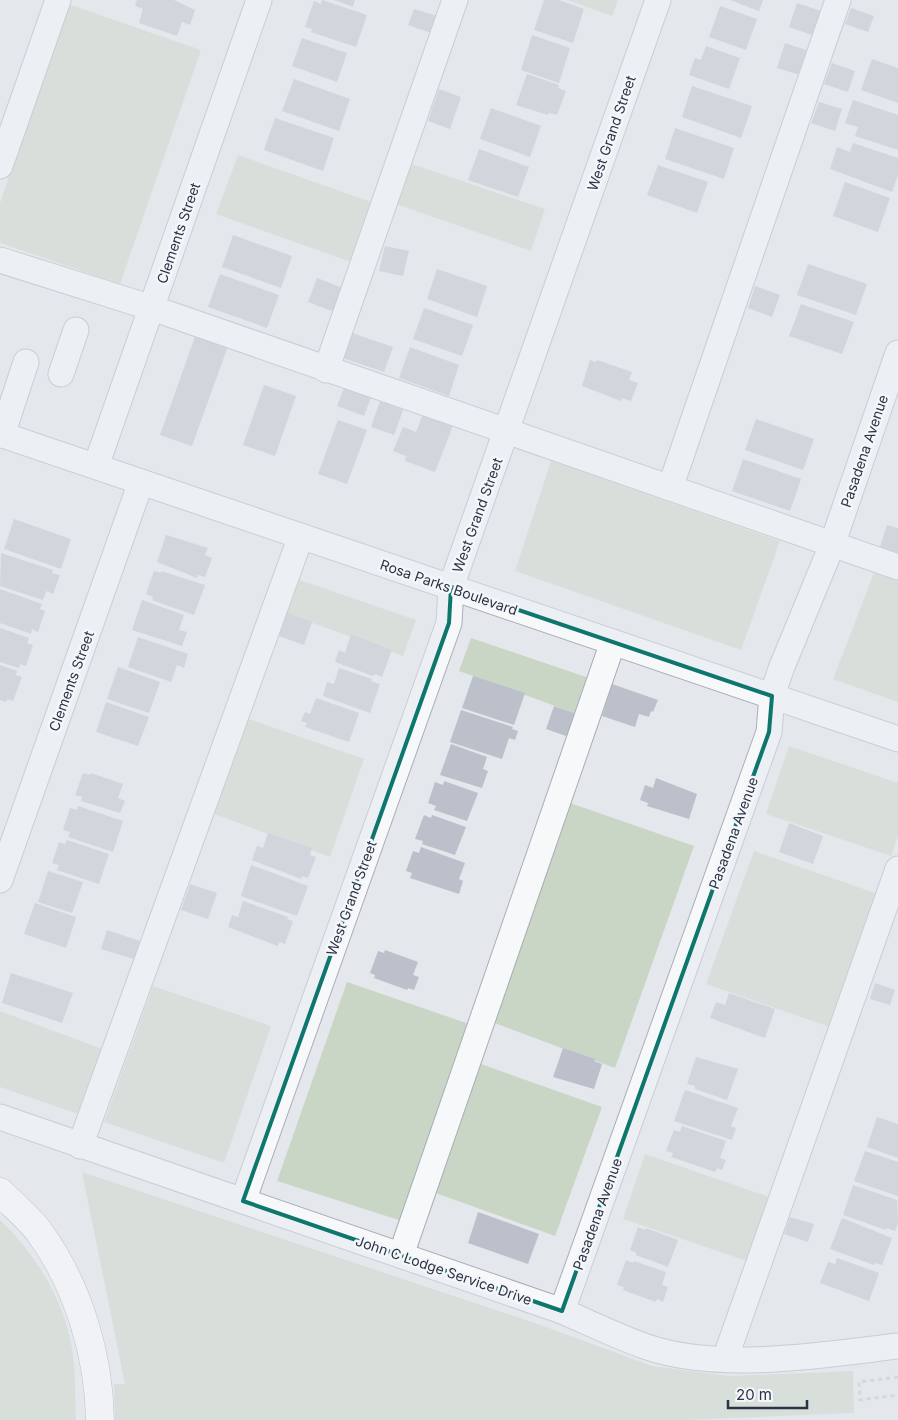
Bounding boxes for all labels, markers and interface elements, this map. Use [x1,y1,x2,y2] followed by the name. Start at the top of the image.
[583,73,639,193] street label: West Grand Street
[153,180,203,286] street label: Clements Street
[837,392,891,510] street label: Pasadena Avenue
[448,455,506,575] street label: West Grand Street
[378,556,520,618] street label: Rosa Parks Boulevard
[45,628,97,734] street label: Clements Street
[705,775,761,891] street label: Pasadena Avenue
[322,838,380,958] street label: West Grand Street
[569,1156,625,1272] street label: Pasadena Avenue
[354,1232,534,1308] street label: John C Lodge Service Drive
[728,1378,807,1410] scale bar
[736,1385,772,1404] text: 20 m

